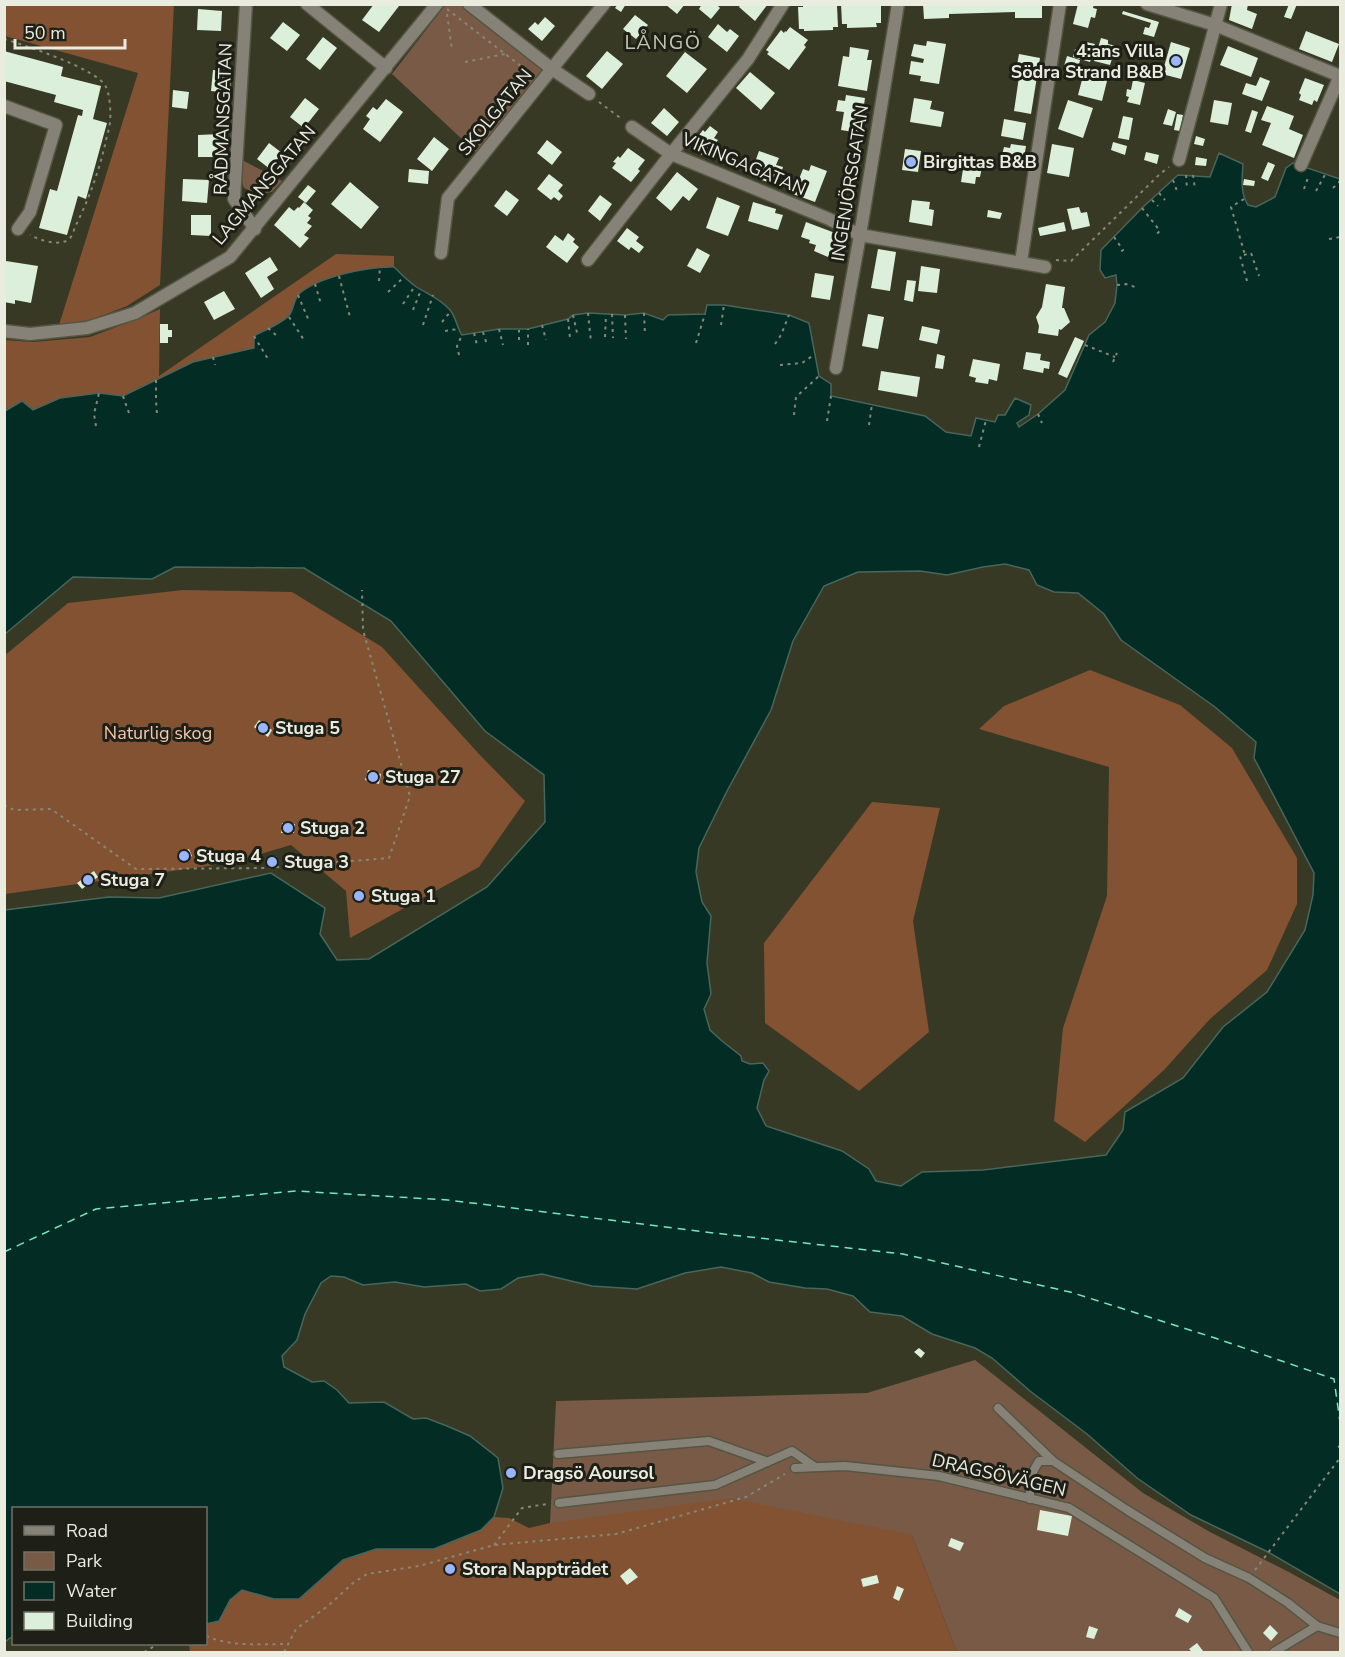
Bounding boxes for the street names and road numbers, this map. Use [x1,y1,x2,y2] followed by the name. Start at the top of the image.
[208,43,238,195] street label: RÅDMANSGATAN
[452,63,538,161] street label: SKOLGATAN
[826,103,874,263] street label: INGENJÖRSGATAN
[207,120,321,250] street label: LAGMANSGATAN
[677,127,810,201] street label: VIKINGAGATAN
[930,1448,1068,1502] street label: DRAGSÖVÄGEN

